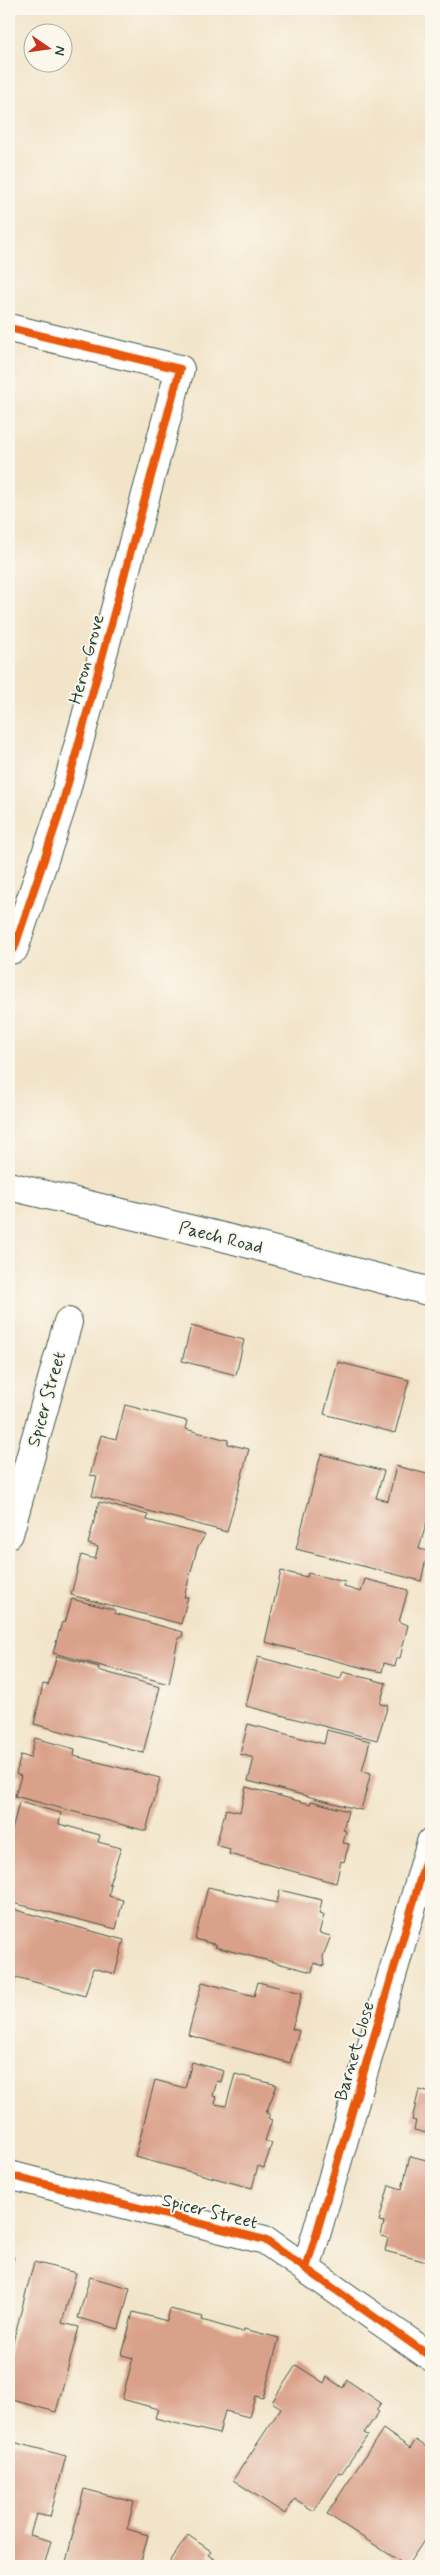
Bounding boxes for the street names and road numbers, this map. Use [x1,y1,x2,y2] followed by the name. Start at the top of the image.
[63,612,111,707] street label: Heron Grove
[176,1216,265,1260] street label: Paech Road
[22,1349,72,1450] street label: Spicer Street
[329,1999,381,2104] street label: Barnet Close
[159,2188,260,2236] street label: Spicer Street

